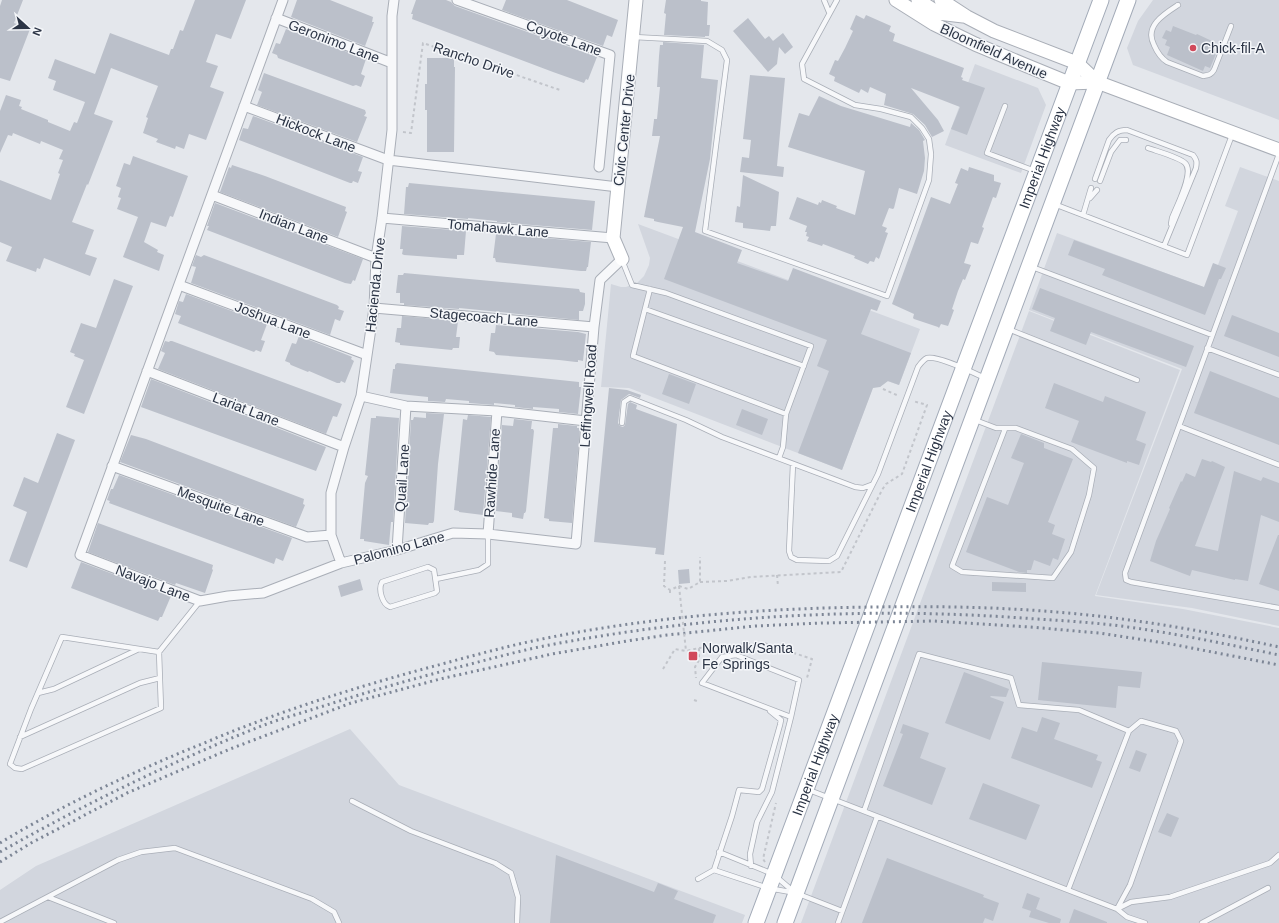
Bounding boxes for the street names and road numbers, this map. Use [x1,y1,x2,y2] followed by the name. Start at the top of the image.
[286,16,382,66] street label: Geronimo Lane
[524,17,604,59] street label: Coyote Lane
[938,20,1050,82] street label: Bloomfield Avenue
[431,39,517,81] street label: Rancho Drive
[610,73,638,187] street label: Civic Center Drive
[1016,105,1068,211] street label: Imperial Highway
[274,110,358,156] street label: Hickock Lane
[257,205,331,247] street label: Indian Lane
[447,216,550,240] street label: Tomahawk Lane
[362,236,388,333] street label: Hacienda Drive
[233,298,313,342] street label: Joshua Lane
[429,304,539,330] street label: Stagecoach Lane
[576,344,600,448] street label: Leffingwell Road
[210,389,282,429] street label: Lariat Lane
[902,408,955,514] street label: Imperial Highway
[481,428,503,518] street label: Rawhide Lane
[392,443,412,512] street label: Quail Lane
[175,483,267,529] street label: Mesquite Lane
[352,528,446,568] street label: Palomino Lane
[113,561,193,605] street label: Navajo Lane
[789,712,841,818] street label: Imperial Highway

